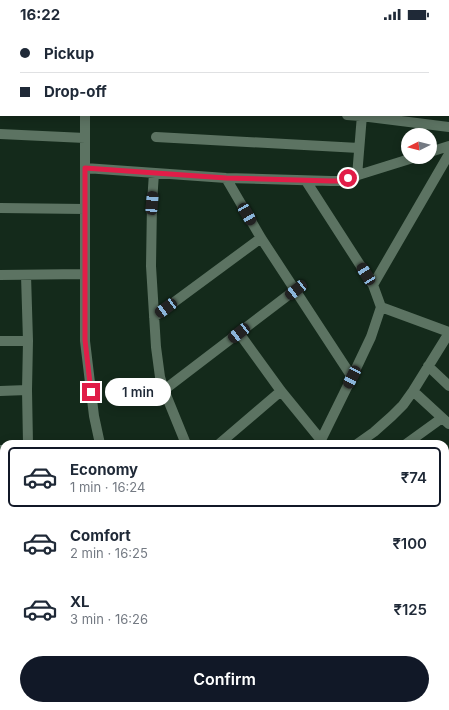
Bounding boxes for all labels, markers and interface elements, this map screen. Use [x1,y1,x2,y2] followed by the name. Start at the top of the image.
[20,5,60,24] text: 16:22
[44,44,94,63] text: Pickup
[44,82,107,101] text: Drop-off
[401,128,437,164] north arrow
[401,128,437,164] map controls
[339,169,357,187] route start
[145,191,159,215] car
[236,201,258,227] car
[355,261,377,287] car
[283,278,309,302] car
[153,296,179,320] car
[226,321,252,345] car
[341,364,363,390] car
[105,378,171,406] callout: 1 min
[82,383,100,401] route end
[122,384,154,400] text: 1 min
[22,459,58,495] icon: car
[70,460,138,479] text: Economy
[401,468,427,487] text: ₹74
[70,479,145,495] text: 1 min · 16:24
[22,525,58,561] icon: car
[70,526,131,545] text: Comfort
[392,534,427,553] text: ₹100
[70,545,148,561] text: 2 min · 16:25
[22,591,58,627] icon: car
[70,592,90,611] text: XL
[393,600,427,619] text: ₹125
[70,611,148,627] text: 3 min · 16:26
[20,656,429,702] button: Confirm

